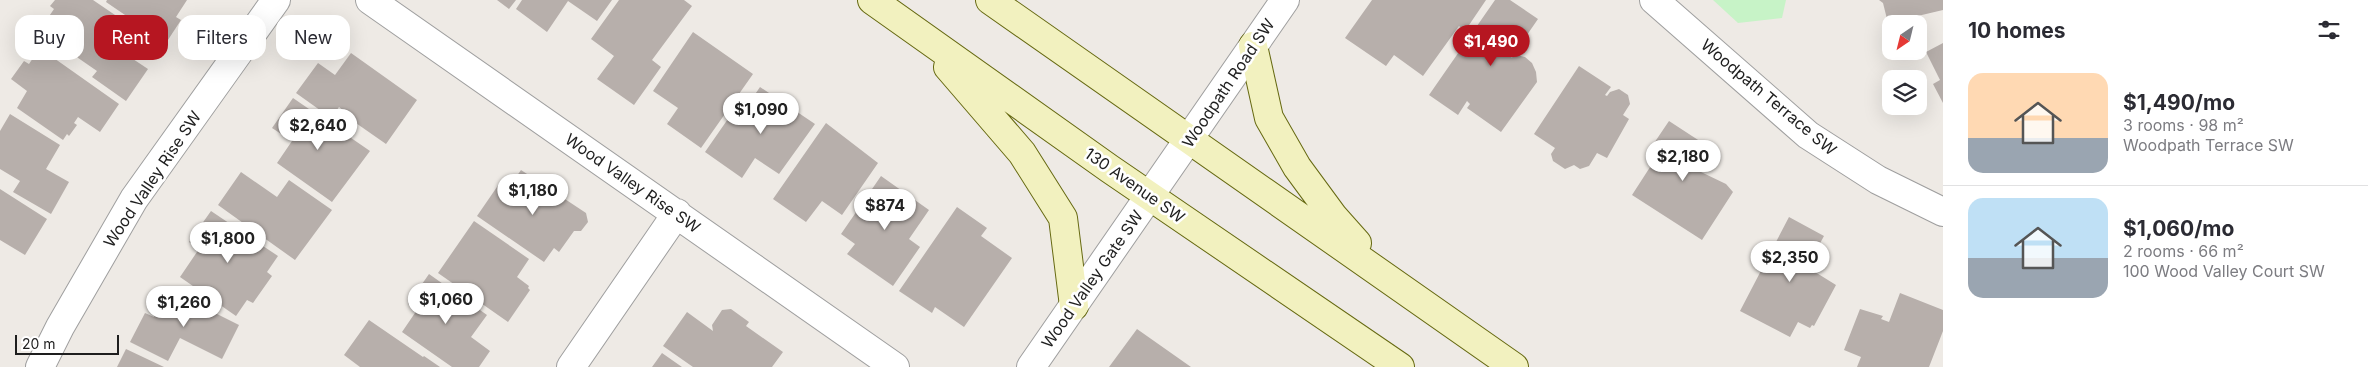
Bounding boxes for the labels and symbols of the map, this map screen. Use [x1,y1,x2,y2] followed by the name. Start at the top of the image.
[1177,15,1279,151] street label: Woodpath Road SW
[1882,15,1928,60] north arrow
[1450,24,1532,67] pin: $1,490
[1697,34,1841,160] street label: Woodpath Terrace SW
[720,92,802,135] pin: $1,090
[99,107,205,251] street label: Wood Valley Rise SW
[277,108,359,151] pin: $2,640
[562,129,705,237] street label: Wood Valley Rise SW
[1642,140,1724,182] pin: $2,180
[1081,143,1189,227] street label: 130 Avenue SW
[492,174,574,216] pin: $1,180
[855,188,915,231] pin: $874
[1037,206,1147,352] street label: Wood Valley Gate SW
[187,222,269,264] pin: $1,800
[1749,240,1831,283] pin: $2,350
[405,282,487,325] pin: $1,060
[143,286,225,328] pin: $1,260
[15,332,119,355] scale bar

